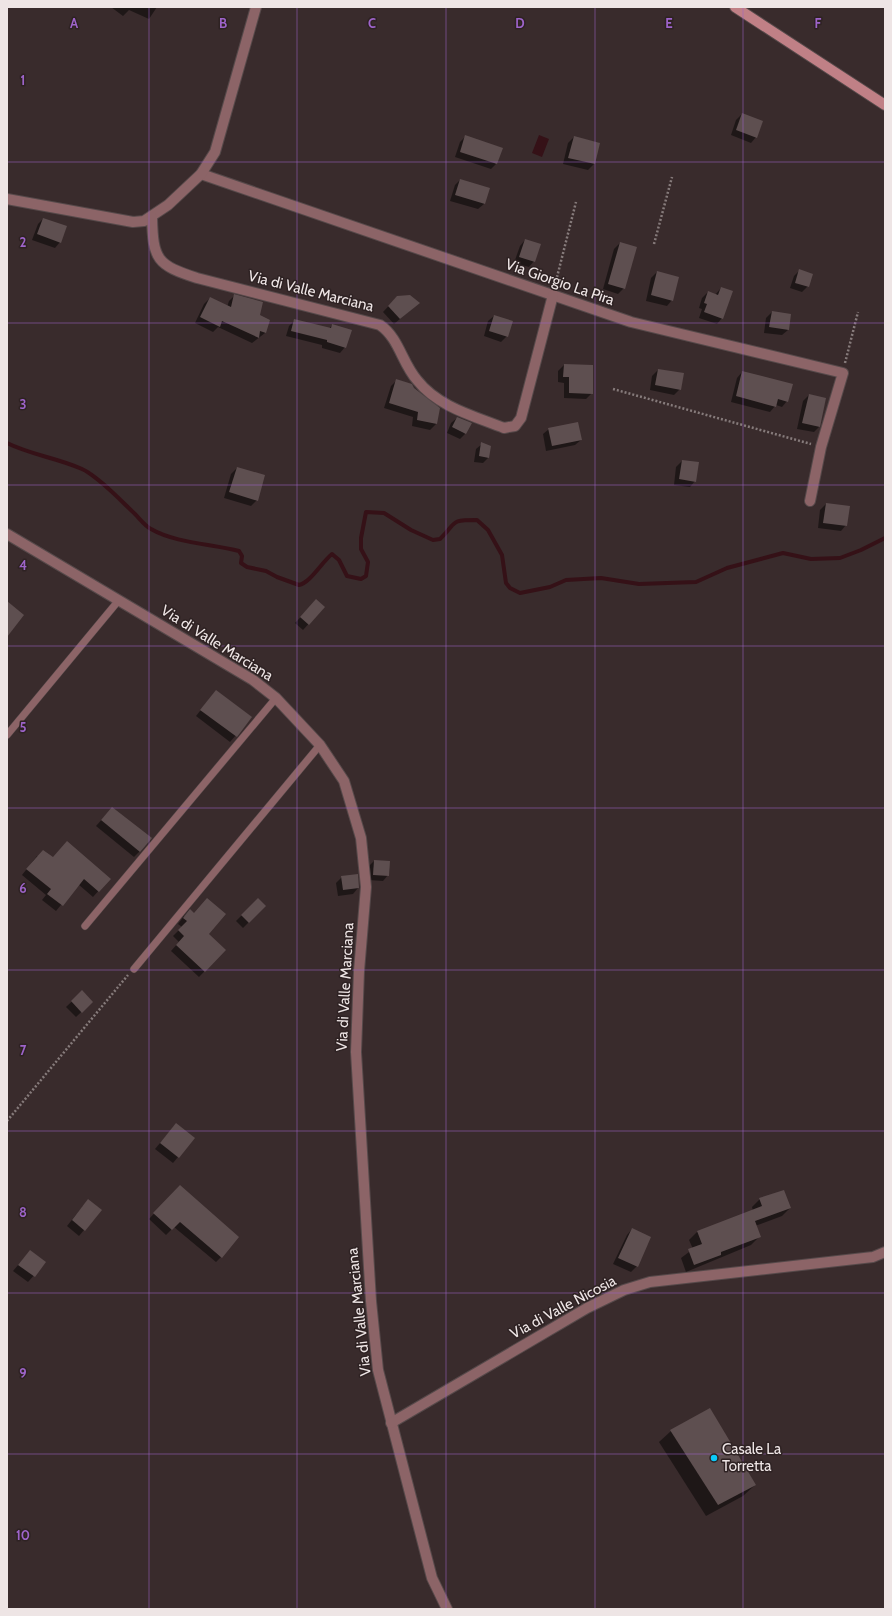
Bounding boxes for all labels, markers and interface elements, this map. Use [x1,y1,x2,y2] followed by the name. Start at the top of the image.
[70,15,79,31] text: A
[219,15,227,31] text: B
[368,15,376,31] text: C
[515,15,525,31] text: D
[665,15,673,31] text: E
[815,15,822,31] text: F
[21,72,25,88] text: 1
[20,234,27,250] text: 2
[503,255,617,309] street label: Via Giorgio La Pira
[246,267,376,316] street label: Via di Valle Marciana
[19,396,27,412] text: 3
[19,557,27,573] text: 4
[158,601,277,685] street label: Via di Valle Marciana
[20,719,27,735] text: 5
[19,880,27,896] text: 6
[333,921,357,1052] street label: Via di Valle Marciana
[20,1042,27,1058] text: 7
[19,1204,27,1220] text: 8
[343,1246,375,1377] street label: Via di Valle Marciana
[507,1271,620,1343] street label: Via di Valle Nicosia
[19,1365,27,1381] text: 9
[722,1440,782,1475] place label: Casale La Torretta
[709,1453,719,1463] marker: Casale La Torretta
[16,1527,30,1543] text: 10

